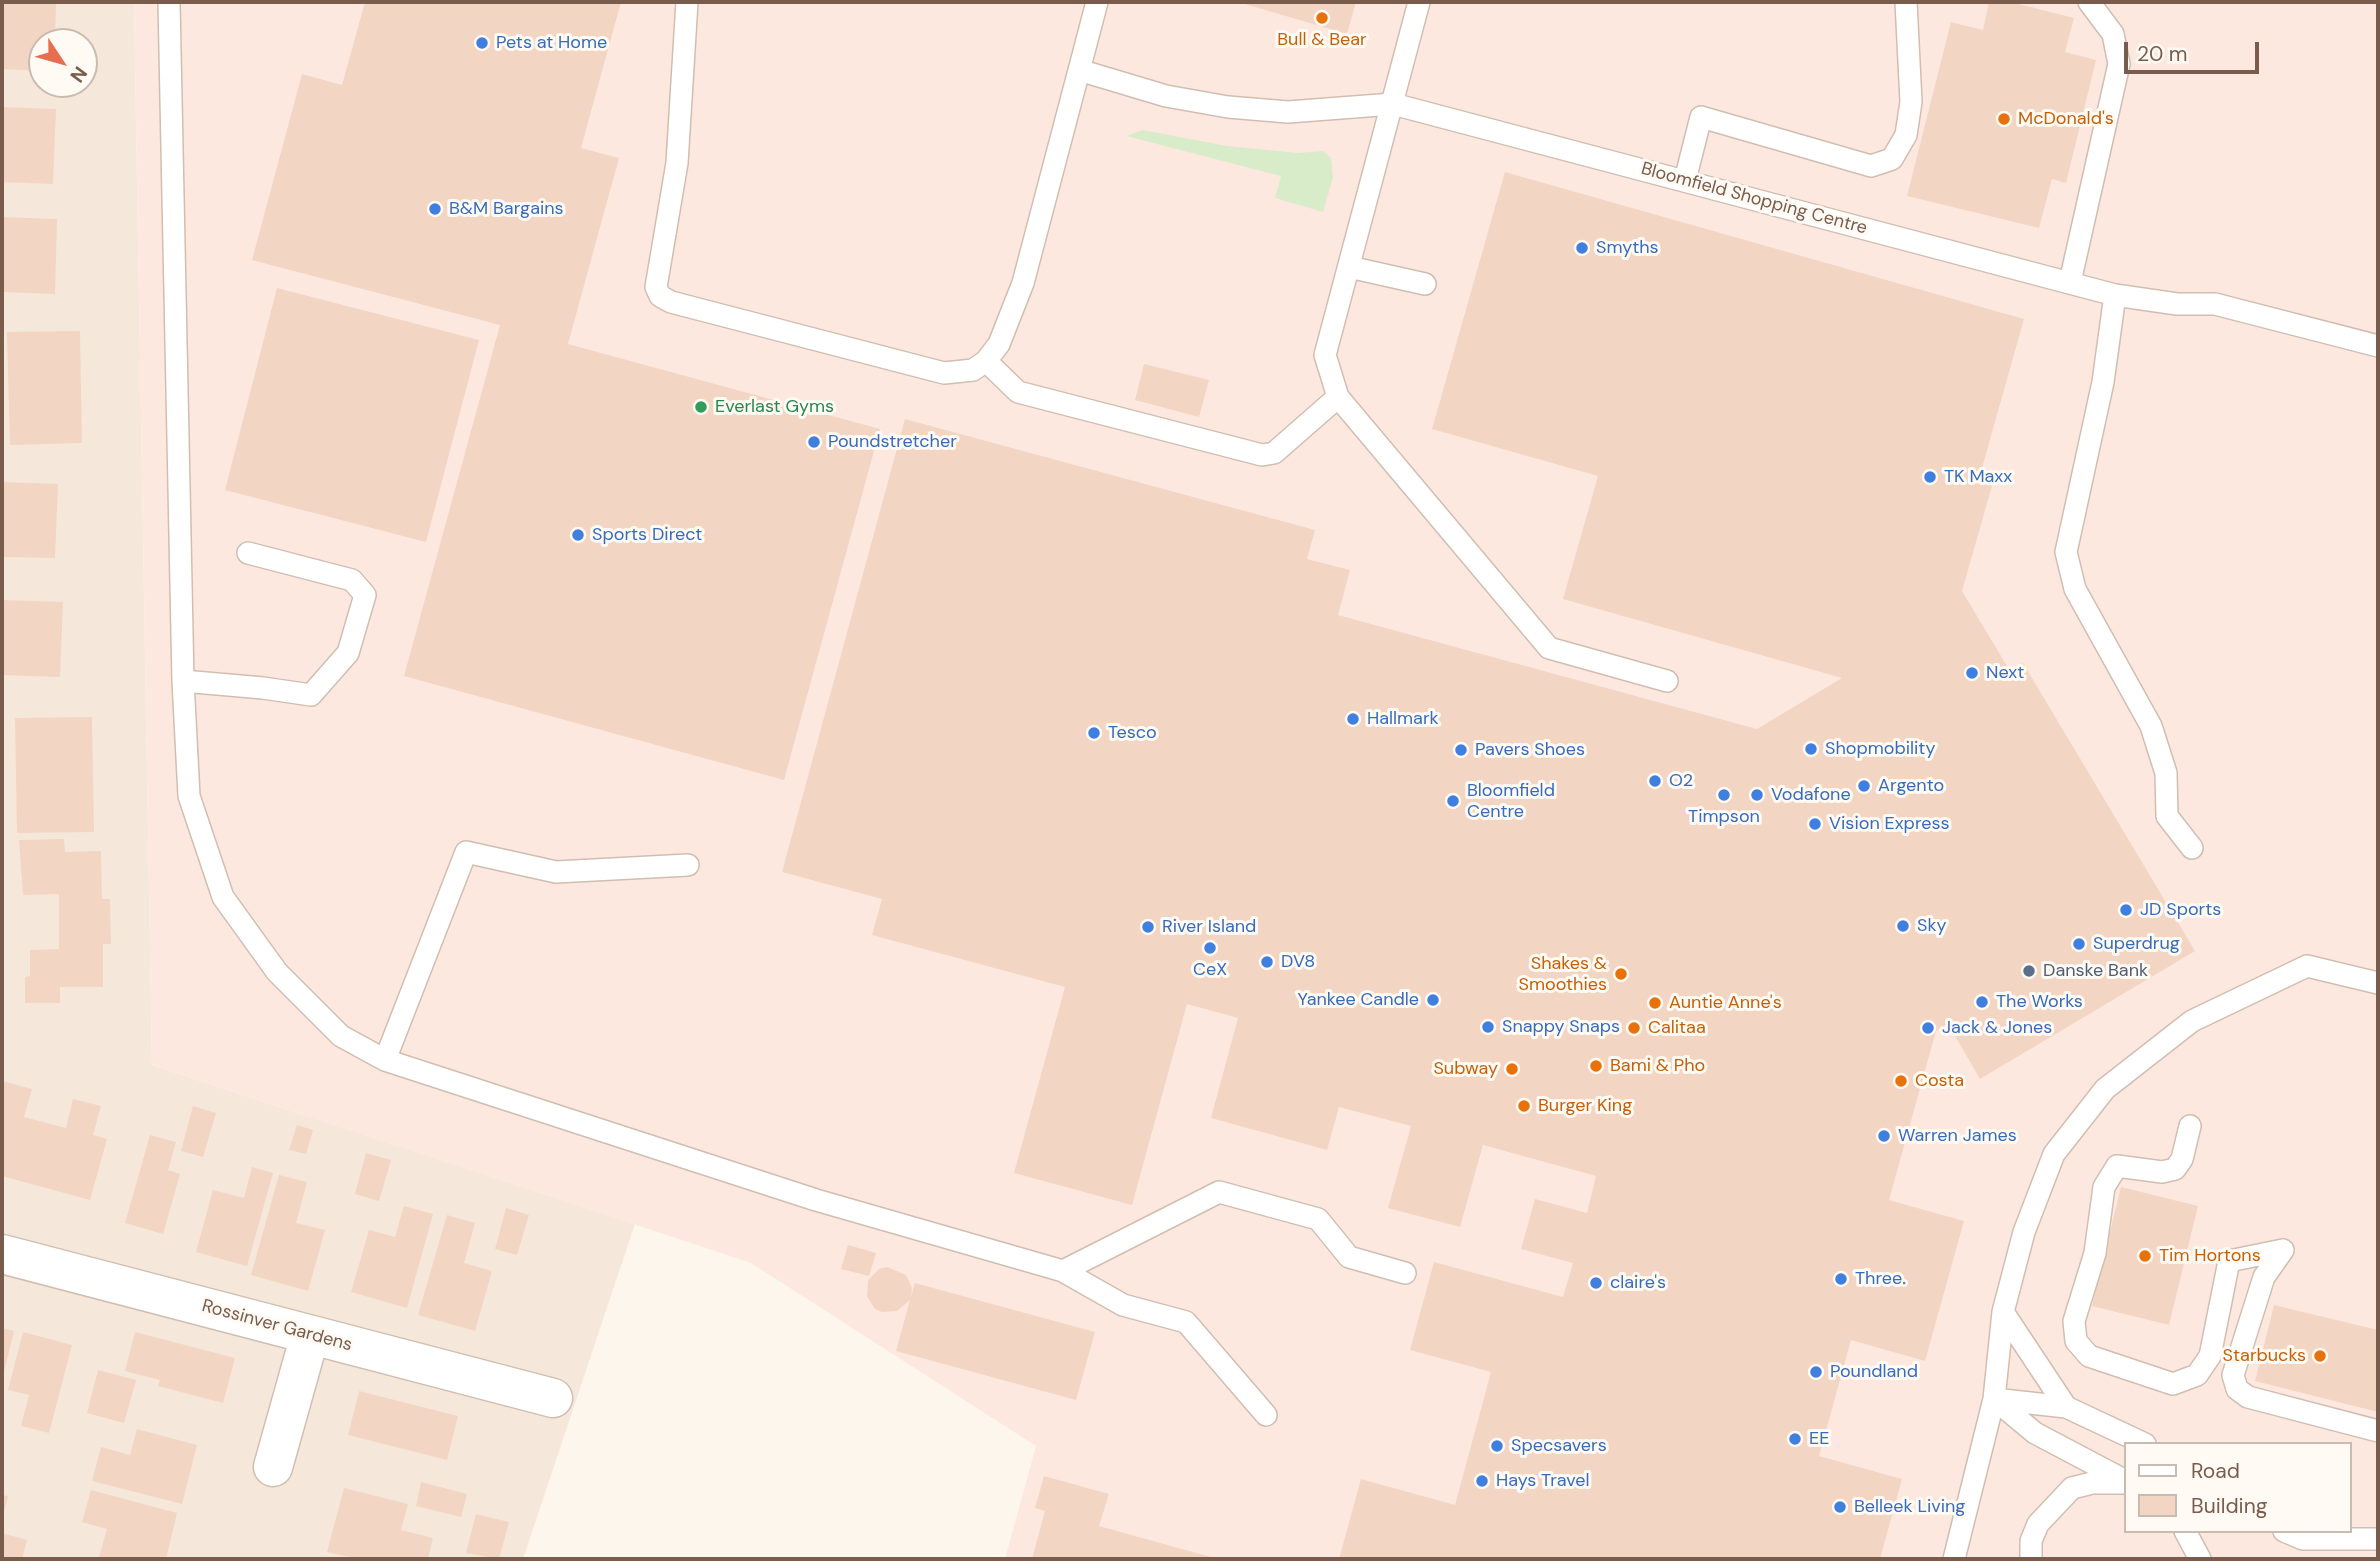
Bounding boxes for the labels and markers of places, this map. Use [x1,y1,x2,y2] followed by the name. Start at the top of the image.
[1314,10,1330,26] marker: Bull & Bear
[1277,29,1367,51] place label: Bull & Bear
[496,32,607,54] place label: Pets at Home
[474,35,490,51] marker: Pets at Home
[2018,108,2114,130] place label: McDonald's
[1996,111,2012,127] marker: McDonald's
[449,198,564,220] place label: B&M Bargains
[427,201,443,217] marker: B&M Bargains
[1596,237,1659,259] place label: Smyths
[1574,240,1590,256] marker: Smyths
[715,396,834,418] place label: Everlast Gyms
[693,399,709,415] marker: Everlast Gyms
[828,431,957,453] place label: Poundstretcher
[806,434,822,450] marker: Poundstretcher
[1944,466,2012,488] place label: TK Maxx
[1922,469,1938,485] marker: TK Maxx
[592,524,702,546] place label: Sports Direct
[570,527,586,543] marker: Sports Direct
[1986,662,2024,684] place label: Next
[1964,665,1980,681] marker: Next
[1367,708,1439,730] place label: Hallmark
[1345,711,1361,727] marker: Hallmark
[1108,722,1157,744] place label: Tesco
[1086,725,1102,741] marker: Tesco
[1825,738,1935,760] place label: Shopmobility
[1475,739,1585,761] place label: Pavers Shoes
[1803,741,1819,757] marker: Shopmobility
[1453,742,1469,758] marker: Pavers Shoes
[1669,770,1693,792] place label: O2
[1647,773,1663,789] marker: O2
[1878,775,1944,797] place label: Argento
[1856,778,1872,794] marker: Argento
[1467,780,1555,822] place label: Bloomfield Centre
[1771,784,1851,806] place label: Vodafone
[1716,787,1732,803] marker: Timpson
[1749,787,1765,803] marker: Vodafone
[1445,793,1461,809] marker: Bloomfield Centre
[1688,806,1760,828] place label: Timpson
[1829,813,1949,835] place label: Vision Express
[1807,816,1823,832] marker: Vision Express
[2140,899,2221,921] place label: JD Sports
[2118,902,2134,918] marker: JD Sports
[1917,915,1947,937] place label: Sky
[1162,916,1256,938] place label: River Island
[1895,918,1911,934] marker: Sky
[1140,919,1156,935] marker: River Island
[2093,933,2180,955] place label: Superdrug
[2071,936,2087,952] marker: Superdrug
[1202,940,1218,956] marker: CeX
[1281,951,1315,973] place label: DV8
[1519,953,1607,996] place label: Shakes & Smoothies
[1259,954,1275,970] marker: DV8
[1193,959,1227,981] place label: CeX
[2043,960,2148,982] place label: Danske Bank
[2021,963,2037,979] marker: Danske Bank
[1613,966,1629,982] marker: Shakes & Smoothies
[1298,989,1419,1011] place label: Yankee Candle
[1996,991,2083,1013] place label: The Works
[1425,992,1441,1008] marker: Yankee Candle
[1669,992,1782,1014] place label: Auntie Anne's
[1974,994,1990,1010] marker: The Works
[1647,995,1663,1011] marker: Auntie Anne's
[1502,1016,1620,1038] place label: Snappy Snaps
[1648,1017,1706,1039] place label: Calitaa
[1942,1017,2052,1039] place label: Jack & Jones
[1480,1019,1496,1035] marker: Snappy Snaps
[1626,1020,1642,1036] marker: Calitaa
[1920,1020,1936,1036] marker: Jack & Jones
[1610,1055,1705,1077] place label: Bami & Pho
[1433,1058,1498,1080] place label: Subway
[1588,1058,1604,1074] marker: Bami & Pho
[1504,1061,1520,1077] marker: Subway
[1915,1070,1964,1092] place label: Costa
[1893,1073,1909,1089] marker: Costa
[1538,1095,1632,1117] place label: Burger King
[1516,1098,1532,1114] marker: Burger King
[1898,1125,2017,1147] place label: Warren James
[1876,1128,1892,1144] marker: Warren James
[2159,1245,2261,1267] place label: Tim Hortons
[2137,1248,2153,1264] marker: Tim Hortons
[1855,1268,1906,1290] place label: Three.
[1833,1271,1849,1287] marker: Three.
[1610,1272,1666,1294] place label: claire's
[1588,1275,1604,1291] marker: claire's
[2223,1345,2306,1367] place label: Starbucks
[2312,1348,2328,1364] marker: Starbucks
[1830,1361,1918,1383] place label: Poundland
[1808,1364,1824,1380] marker: Poundland
[1809,1428,1829,1450] place label: EE
[1787,1431,1803,1447] marker: EE
[1511,1435,1607,1457] place label: Specsavers
[1489,1438,1505,1454] marker: Specsavers
[1496,1470,1590,1492] place label: Hays Travel
[1474,1473,1490,1489] marker: Hays Travel
[1854,1496,1965,1518] place label: Belleek Living
[1832,1499,1848,1515] marker: Belleek Living

